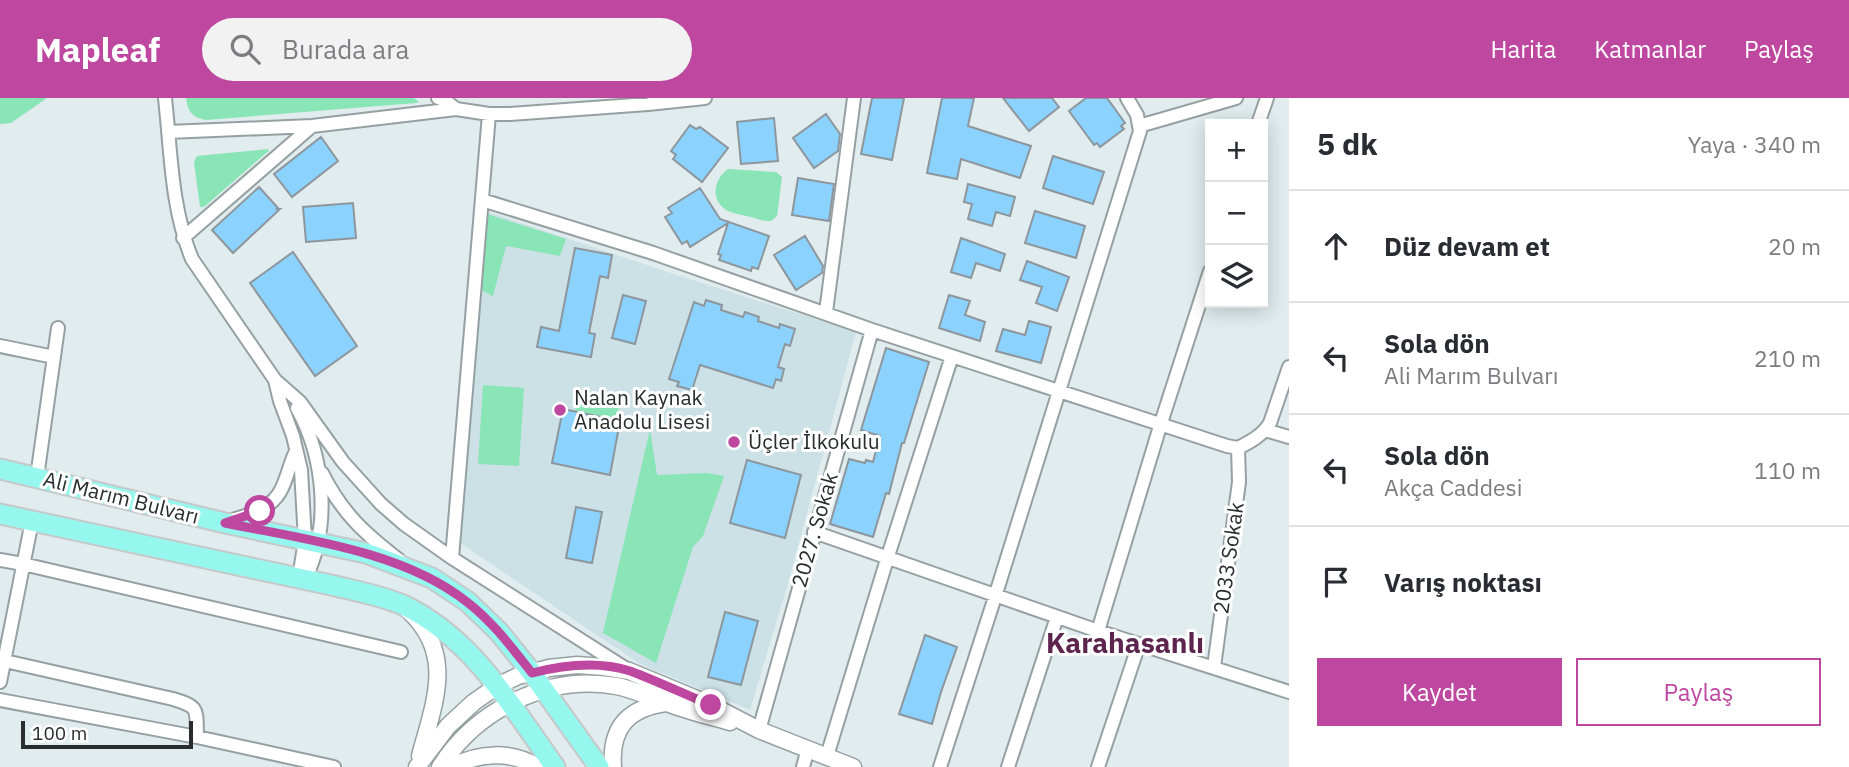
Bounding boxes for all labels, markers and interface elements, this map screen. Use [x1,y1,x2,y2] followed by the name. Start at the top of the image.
[202,18,692,81] search box
[35,28,160,71] text: Mapleaf
[226,30,264,68] icon: search
[282,32,409,66] text: Burada ara
[1490,33,1556,65] text: Harita
[1594,33,1706,65] text: Katmanlar
[1744,33,1814,65] text: Paylaş
[1205,119,1268,308] map controls
[1205,119,1268,182] button: +
[1317,124,1378,163] text: 5 dk
[1688,129,1821,159] text: Yaya · 340 m
[1205,182,1268,245] button: −
[1317,227,1355,265] icon: ahead
[1384,229,1550,263] text: Düz devam et
[1768,231,1821,261] text: 20 m
[1205,245,1268,308] button: layers
[1384,326,1490,360] text: Sola dön
[1317,339,1355,377] icon: left
[1754,343,1821,373] text: 210 m
[1384,360,1559,390] text: Ali Marım Bulvarı
[574,383,710,435] place label: Nalan Kaynak Anadolu Lisesi
[552,402,568,418] marker: Nalan Kaynak Anadolu Lisesi
[748,427,880,455] place label: Üçler İlkokulu
[726,434,742,450] marker: Üçler İlkokulu
[1384,438,1490,472] text: Sola dön
[1317,451,1355,489] icon: left
[1754,455,1821,485] text: 110 m
[41,464,202,530] street label: Ali Marım Bulvarı
[784,469,844,590] street label: 2027. Sokak
[1384,472,1523,502] text: Akça Caddesi
[244,495,275,526] route start
[1206,500,1250,616] street label: 2033 Sokak
[1317,563,1355,601] icon: arrive
[1384,565,1542,599] text: Varış noktası
[1046,624,1204,661] district label: Karahasanlı
[1317,658,1562,726] button: Kaydet
[1576,658,1821,726] button: Paylaş
[695,689,726,720] route end
[21,718,192,750] scale bar
[32,721,87,745] text: 100 m

